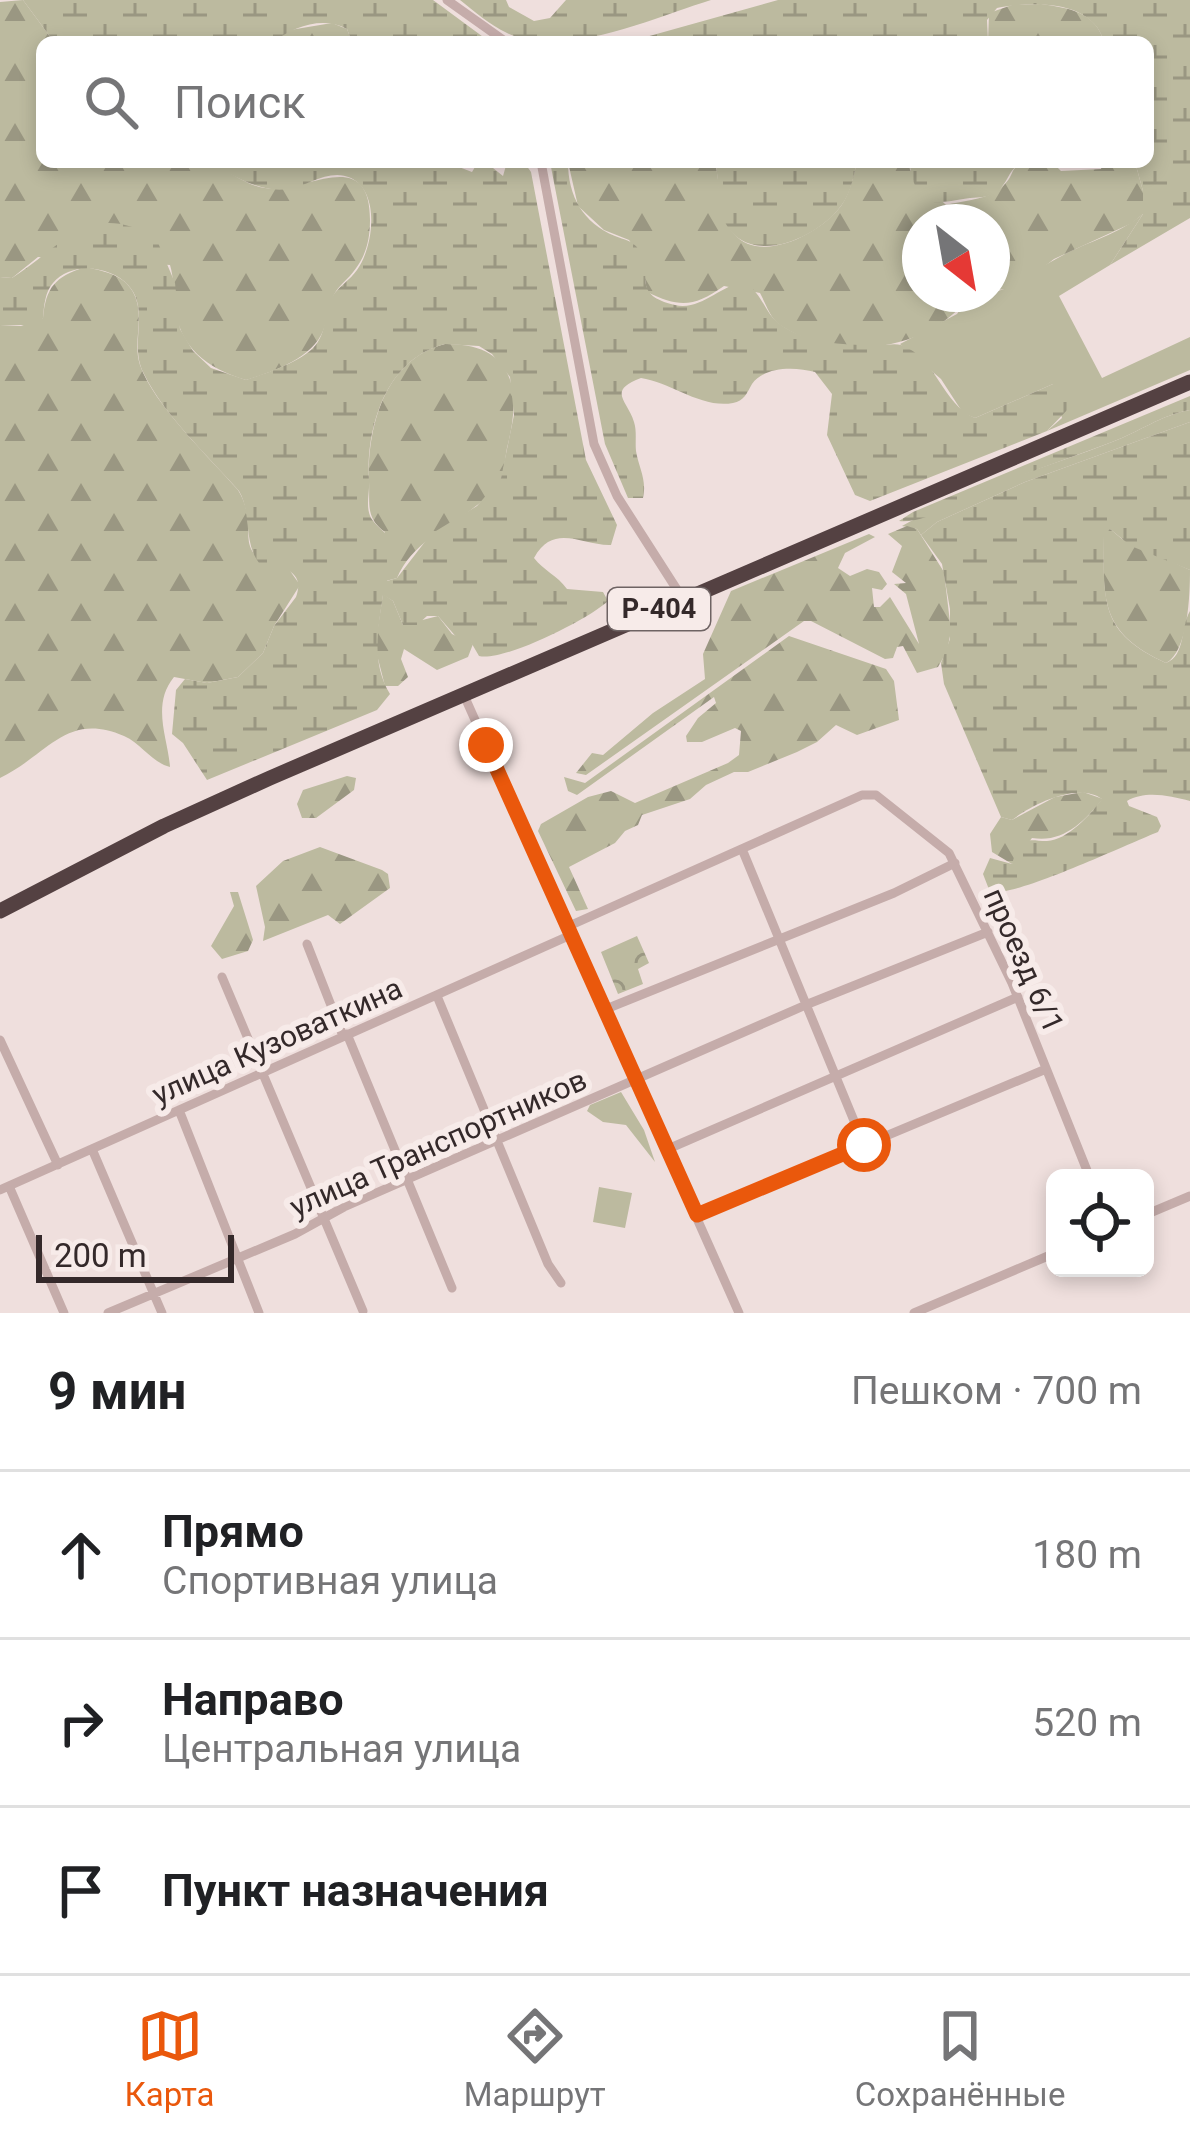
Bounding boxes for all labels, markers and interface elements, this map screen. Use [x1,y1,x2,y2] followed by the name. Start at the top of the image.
[36,36,1154,168] search box
[78,69,144,135] icon: search
[174,76,306,129] text: Поиск
[902,204,1010,312] north arrow
[608,588,710,630] road number: Р-404
[459,718,513,772] route end
[977,883,1071,1037] street label: проезд 6/1
[147,970,407,1112] street label: улица Кузоваткина
[284,1062,592,1224] street label: улица Транспортников
[837,1118,891,1172] route start
[1046,1169,1154,1277] map controls
[1046,1169,1154,1277] button: locate
[36,1229,234,1282] scale bar
[54,1236,147,1275] text: 200 m
[48,1362,186,1421] text: 9 мин
[851,1368,1142,1414] text: Пешком · 700 m
[162,1505,304,1558] text: Прямо
[48,1522,114,1588] icon: ahead
[1032,1532,1142,1578] text: 180 m
[162,1558,498,1604] text: Спортивная улица
[162,1673,344,1726] text: Направо
[48,1690,114,1756] icon: right
[1032,1700,1142,1746] text: 520 m
[162,1726,521,1772] text: Центральная улица
[48,1858,114,1924] icon: arrive
[162,1864,549,1917] text: Пункт назначения
[125,2003,215,2114] tab: Карта
[464,2003,606,2114] tab: Маршрут
[855,2003,1065,2114] tab: Сохранённые

